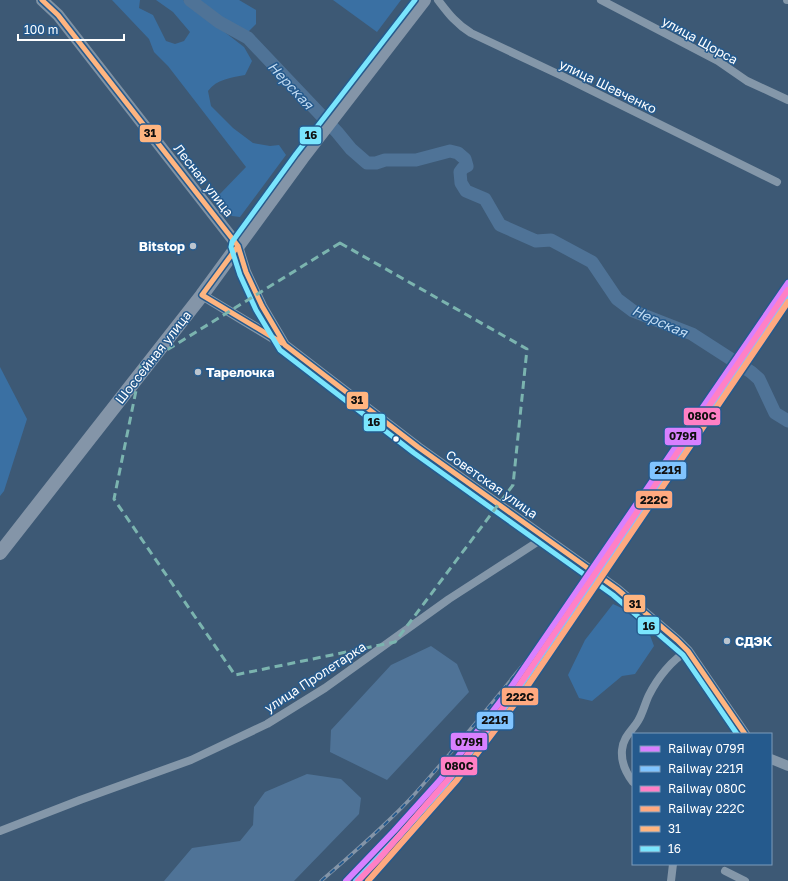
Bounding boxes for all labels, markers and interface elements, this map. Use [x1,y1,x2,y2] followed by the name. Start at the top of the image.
[659,13,741,67] street label: улица Щорса
[18,16,124,42] scale bar
[24,22,58,37] text: 100 m
[557,55,660,117] street label: улица Шевченко
[265,58,318,113] water label: Нерская
[139,124,162,143] line badge: 31
[144,126,157,139] text: 31
[299,126,322,145] line badge: 16
[305,128,317,141] text: 16
[171,140,237,220] street label: Лесная улица
[139,238,185,254] place label: Bitstop
[188,241,198,251] marker: Bitstop
[630,301,691,341] water label: Нерская
[112,307,194,407] street label: Шоссейная улица
[206,364,275,380] place label: Тарелочка
[193,367,203,377] marker: Тарелочка
[346,391,369,410] line badge: 31
[351,393,364,406] text: 31
[683,407,721,426] line badge: 080С
[687,409,717,422] text: 080С
[363,413,386,432] line badge: 16
[368,415,380,428] text: 16
[664,427,702,446] line badge: 079Я
[669,429,697,442] text: 079Я
[391,434,401,444] unlabelled marker
[443,446,541,522] street label: Советская улица
[649,461,687,480] line badge: 221Я
[655,463,681,476] text: 221Я
[635,490,673,509] line badge: 222С
[640,493,668,506] text: 222С
[623,594,646,613] line badge: 31
[629,597,642,610] text: 31
[637,616,660,635] line badge: 16
[643,619,655,632] text: 16
[735,633,773,649] place label: СДЭК
[722,636,732,646] marker: СДЭК
[261,638,369,716] street label: улица Пролетарка
[501,687,539,706] line badge: 222С
[506,690,534,703] text: 222С
[476,711,514,730] line badge: 221Я
[482,713,508,726] text: 221Я
[450,732,488,751] line badge: 079Я
[632,733,772,865] legend
[455,735,483,748] text: 079Я
[668,741,745,756] text: Railway 079Я
[440,756,478,776] line badge: 080С
[444,759,474,772] text: 080С
[668,761,743,776] text: Railway 221Я
[668,781,746,796] text: Railway 080С
[668,801,745,816] text: Railway 222С
[668,821,681,836] text: 31
[668,841,681,856] text: 16

